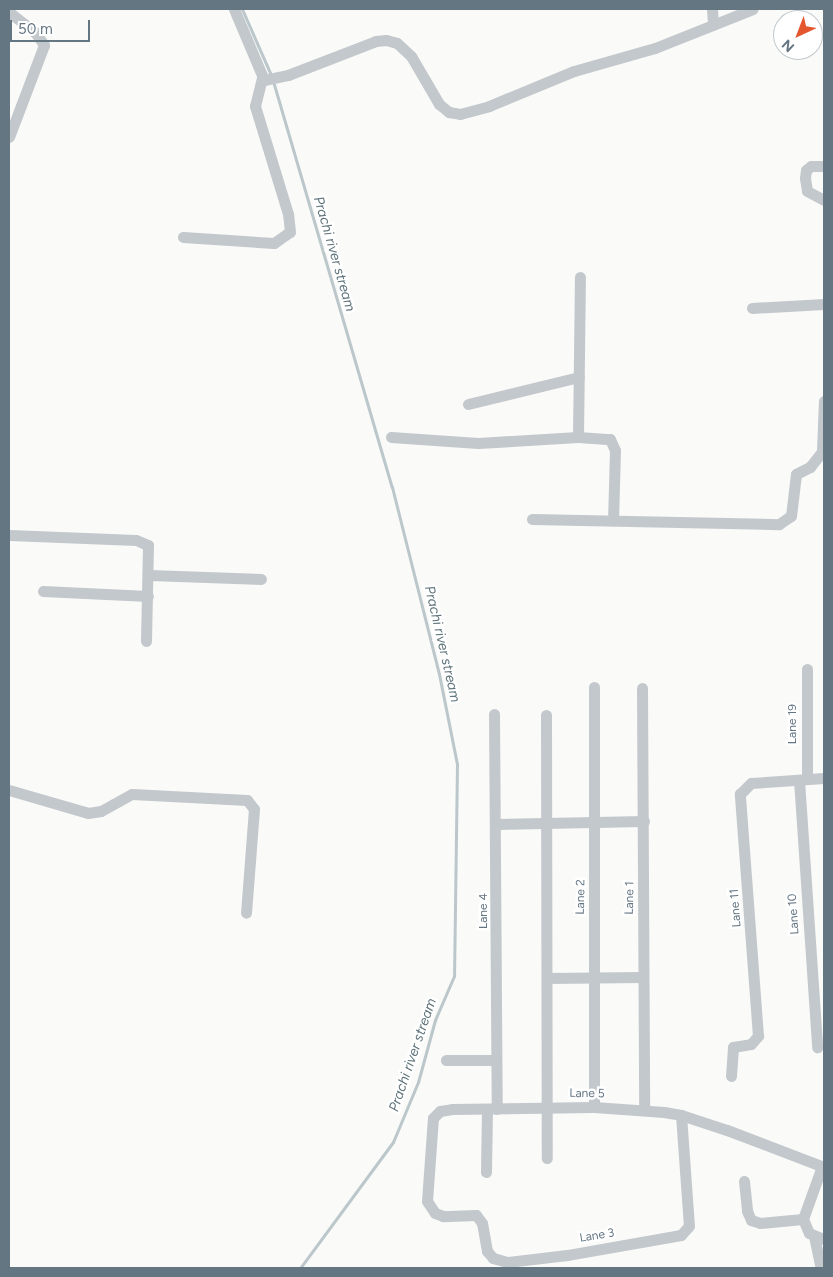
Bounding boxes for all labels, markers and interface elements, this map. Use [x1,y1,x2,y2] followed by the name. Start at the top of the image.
[12,10,92,42] scale bar
[773,10,823,60] north arrow
[18,20,53,38] text: 50 m
[778,36,798,56] text: N
[310,195,358,313] water label: Prachi river stream
[420,584,464,704] water label: Prachi river stream
[786,704,800,744] street label: Lane 19
[573,879,589,915] street label: Lane 2
[623,881,637,915] street label: Lane 1
[727,888,745,928] street label: Lane 11
[477,893,491,929] street label: Lane 4
[785,893,803,935] street label: Lane 10
[386,996,440,1114] water label: Prachi river stream
[569,1086,605,1102] street label: Lane 5
[579,1226,615,1246] street label: Lane 3

